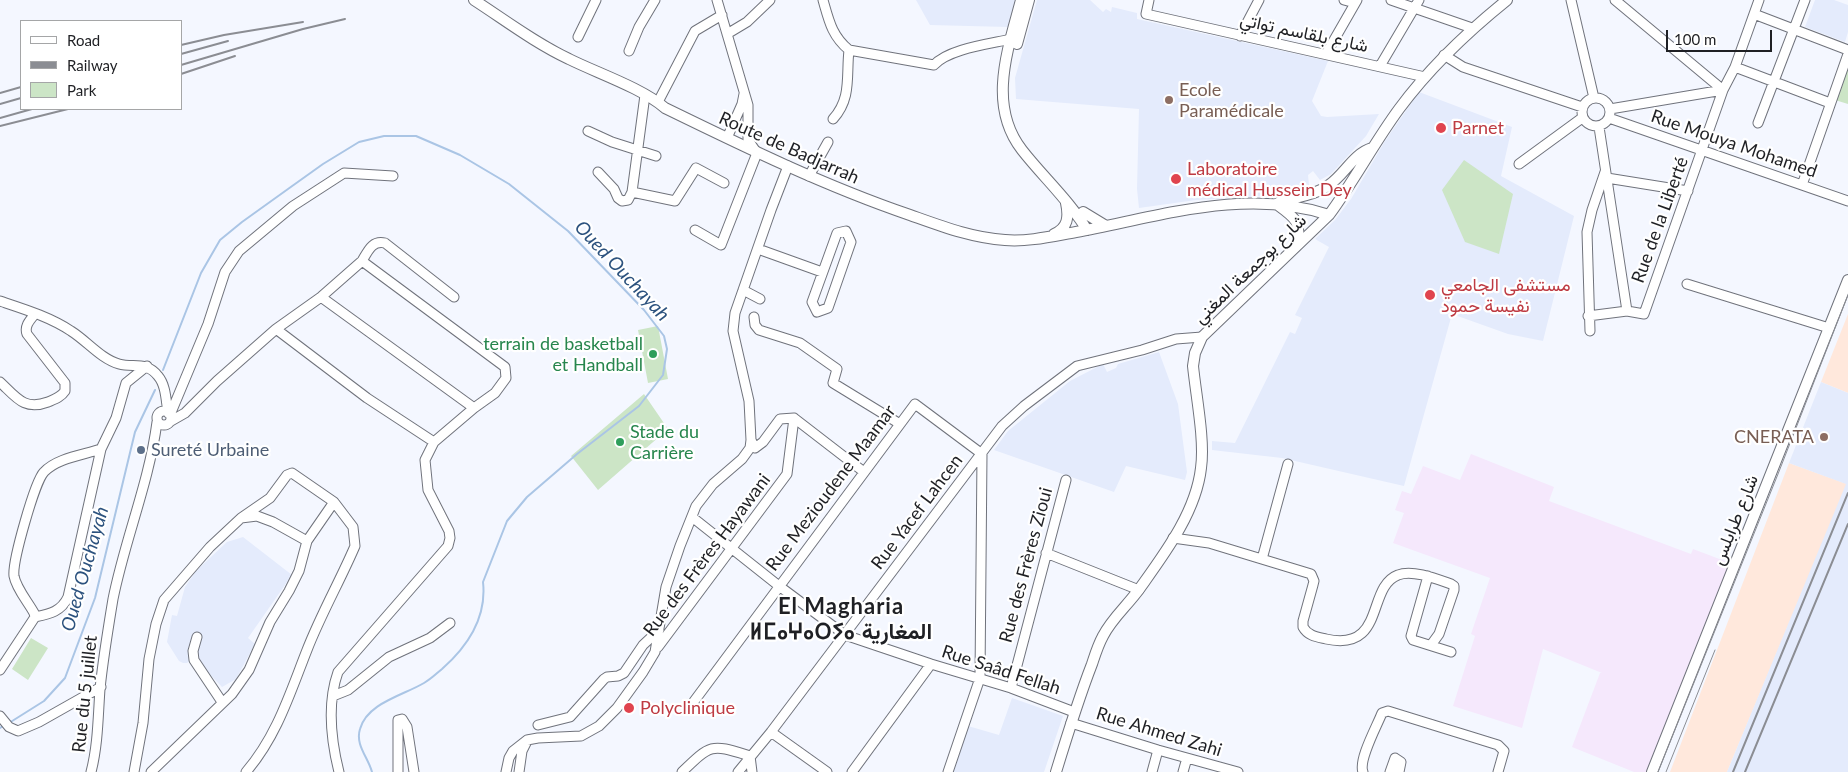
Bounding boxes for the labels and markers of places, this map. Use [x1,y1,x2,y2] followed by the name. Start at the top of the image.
[1179,79,1284,122] place label: Ecole Paramédicale
[1163,94,1175,106] marker: Ecole Paramédicale
[1452,117,1504,139] place label: Parnet
[1434,121,1448,135] marker: Parnet
[1187,158,1352,200] place label: Laboratoire médical Hussein Dey
[1169,172,1183,186] marker: Laboratoire médical Hussein Dey
[1441,274,1571,316] place label: مستشفى الجامعي نفيسة حمود
[1423,288,1437,302] marker: مستشفى الجامعي نفيسة حمود
[483,333,643,376] place label: terrain de basketball et Handball
[647,348,659,360] marker: terrain de basketball et Handball
[630,421,699,464] place label: Stade du Carrière
[1734,426,1814,448] place label: CNERATA
[1818,431,1830,443] marker: CNERATA
[614,436,626,448] marker: Stade du Carrière
[151,439,269,461] place label: Sureté Urbaine
[135,444,147,456] marker: Sureté Urbaine
[640,697,735,719] place label: Polyclinique
[622,701,636,715] marker: Polyclinique

